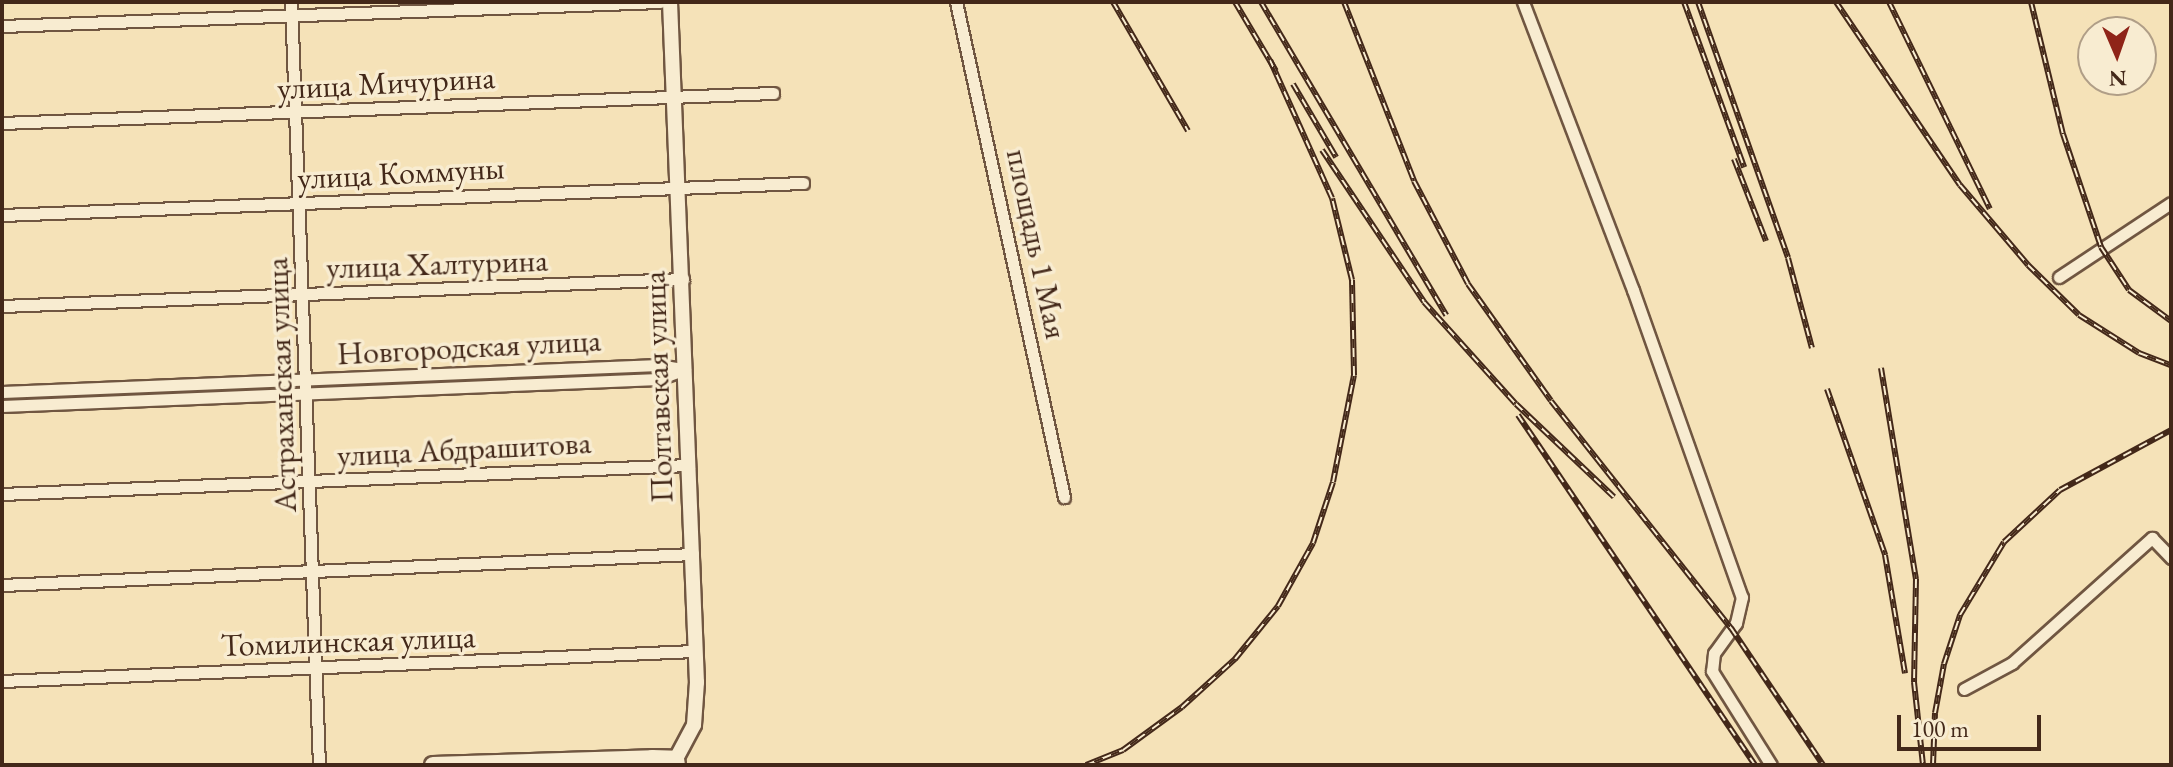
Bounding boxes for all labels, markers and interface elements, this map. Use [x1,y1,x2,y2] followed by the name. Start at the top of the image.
[2077,16,2157,96] north arrow
[276,58,496,108] street label: улица Мичурина
[2108,64,2127,93] text: N
[998,146,1076,342] street label: площадь 1 Мая
[296,148,506,198] street label: улица Коммуны
[325,241,549,287] street label: улица Халтурина
[257,257,305,513] street label: Астраханская улица
[635,270,681,504] street label: Полтавская улица
[336,321,602,373] street label: Новгородская улица
[336,423,592,475] street label: улица Абдрашитова
[220,617,476,665] street label: Томилинская улица
[1901,699,2045,749] scale bar
[1911,713,1969,744] text: 100 m

